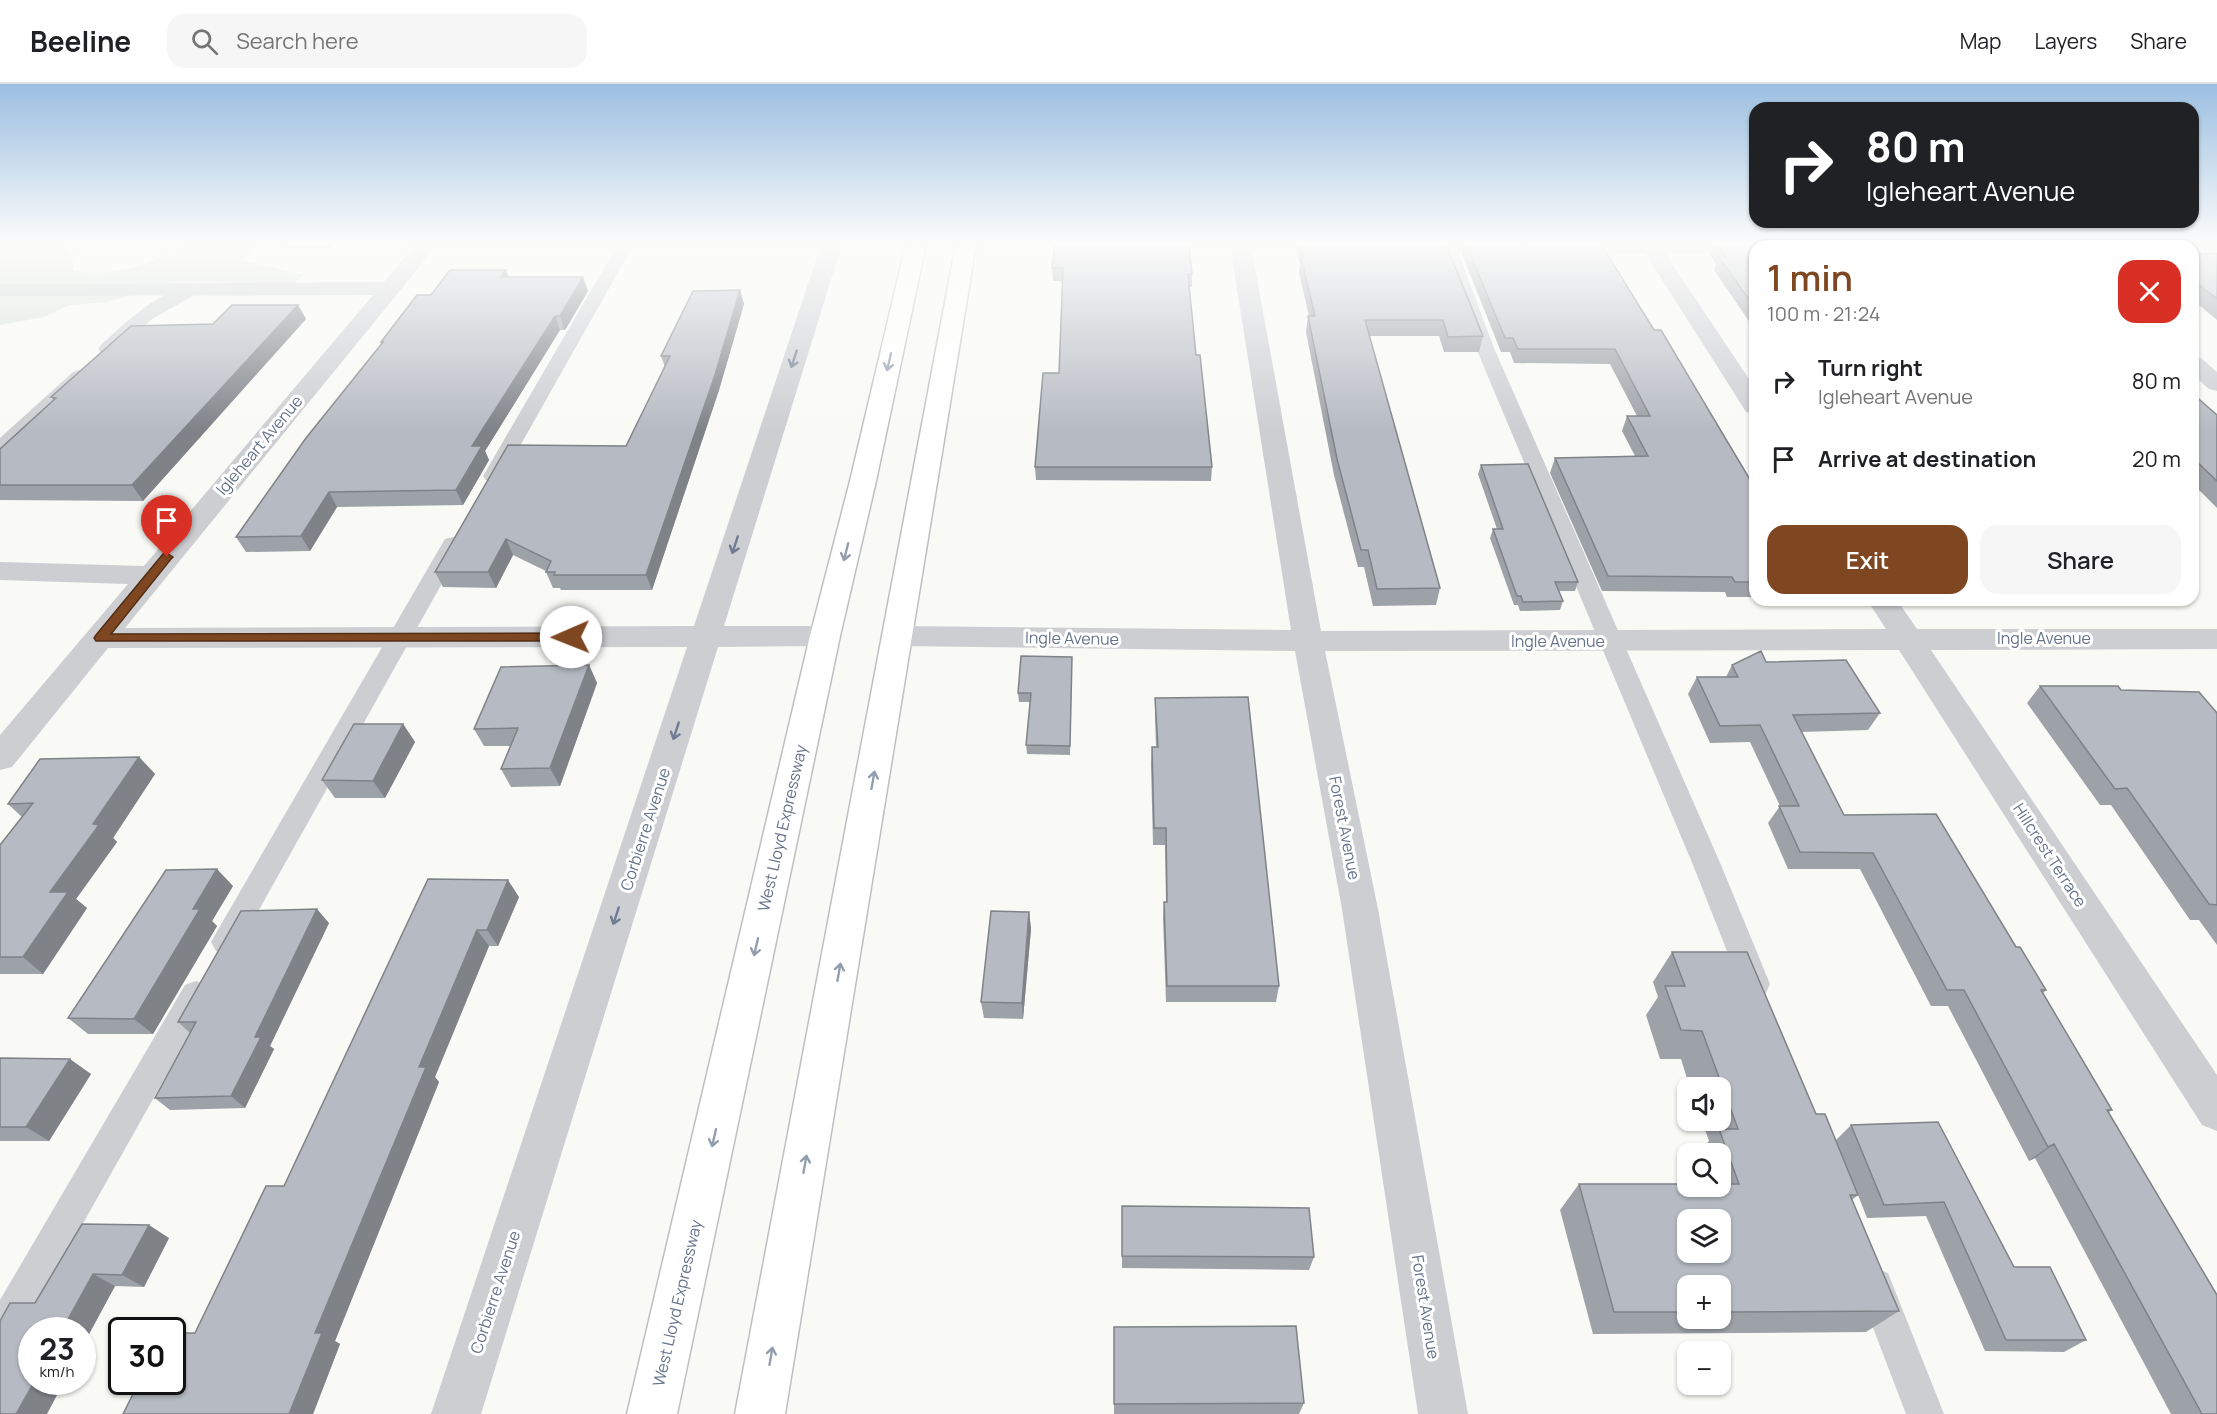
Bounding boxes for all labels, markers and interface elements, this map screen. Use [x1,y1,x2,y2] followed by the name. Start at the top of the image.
[167,14,587,68] search box
[30,22,131,60] text: Beeline
[188,25,221,58] icon: search
[236,26,359,56] text: Search here
[1960,27,2001,55] text: Map
[2034,27,2097,55] text: Layers
[2130,27,2187,55] text: Share
[1866,117,1966,175] text: 80 m
[1767,126,1845,204] icon: right
[1866,172,2075,209] text: Igleheart Avenue
[1767,253,1853,302] text: 1 min
[2118,260,2181,323] button: close
[1767,300,1881,327] text: 100 m · 21:24
[788,349,799,368] one-way arrow
[883,352,895,371] one-way arrow
[1818,353,1923,383] text: Turn right
[1767,365,1800,398] icon: right
[2132,366,2181,396] text: 80 m
[1818,383,1973,410] text: Igleheart Avenue
[211,390,307,500] street label: Igleheart Avenue
[1767,443,1800,476] icon: arrive
[1818,444,2036,474] text: Arrive at destination
[2132,444,2181,474] text: 20 m
[141,495,192,557] pin
[150,504,183,537] icon: arrive
[1767,525,1968,594] button: Exit
[1980,525,2181,594] button: Share
[728,535,739,554] one-way arrow
[839,542,851,561] one-way arrow
[539,605,603,669] position arrow
[1025,626,1119,650] street label: Ingle Avenue
[1997,627,2091,649] street label: Ingle Avenue
[1511,630,1605,652] street label: Ingle Avenue
[670,721,681,740] one-way arrow
[752,742,812,913] street label: West Lloyd Expressway
[615,765,675,893] street label: Corbierre Avenue
[868,771,879,791] one-way arrow
[1324,774,1366,882] street label: Forest Avenue
[2008,799,2092,911] street label: Hillcrest Terrace
[610,906,621,925] one-way arrow
[750,937,761,956] one-way arrow
[834,963,845,983] one-way arrow
[1677,1077,1731,1395] map controls
[1677,1077,1731,1131] button: sound
[707,1128,719,1147] one-way arrow
[1677,1143,1731,1197] button: search
[800,1155,811,1175] one-way arrow
[1677,1209,1731,1263] button: layers
[647,1217,707,1388] street label: West Lloyd Expressway
[465,1228,525,1356] street label: Corbierre Avenue
[1407,1253,1445,1361] street label: Forest Avenue
[1677,1275,1731,1329] button: +
[108,1317,186,1395] speed limit sign: 30
[39,1328,75,1369] text: 23
[1677,1341,1731,1395] button: −
[766,1347,777,1367] one-way arrow
[40,1361,74,1382] text: km/h

